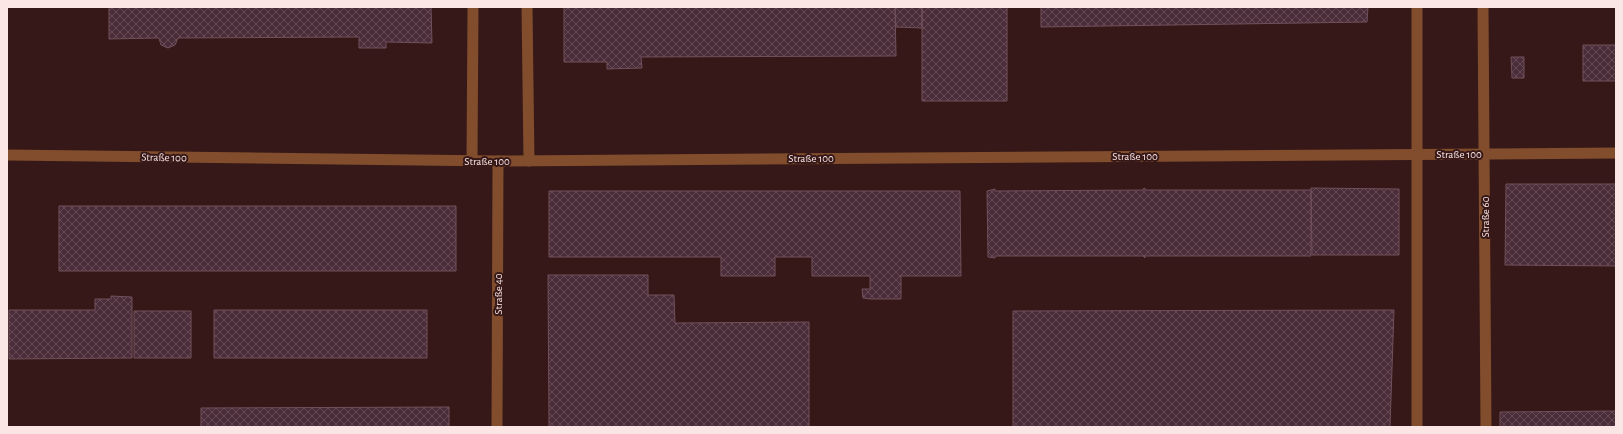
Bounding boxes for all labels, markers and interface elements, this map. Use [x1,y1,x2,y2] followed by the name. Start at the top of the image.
[1436,149,1482,160] street label: Straße 100
[1112,151,1158,162] street label: Straße 100
[141,152,187,163] street label: Straße 100
[788,153,834,164] street label: Straße 100
[464,156,510,167] street label: Straße 100
[1480,196,1491,238] street label: Straße 60
[493,273,504,315] street label: Straße 40

